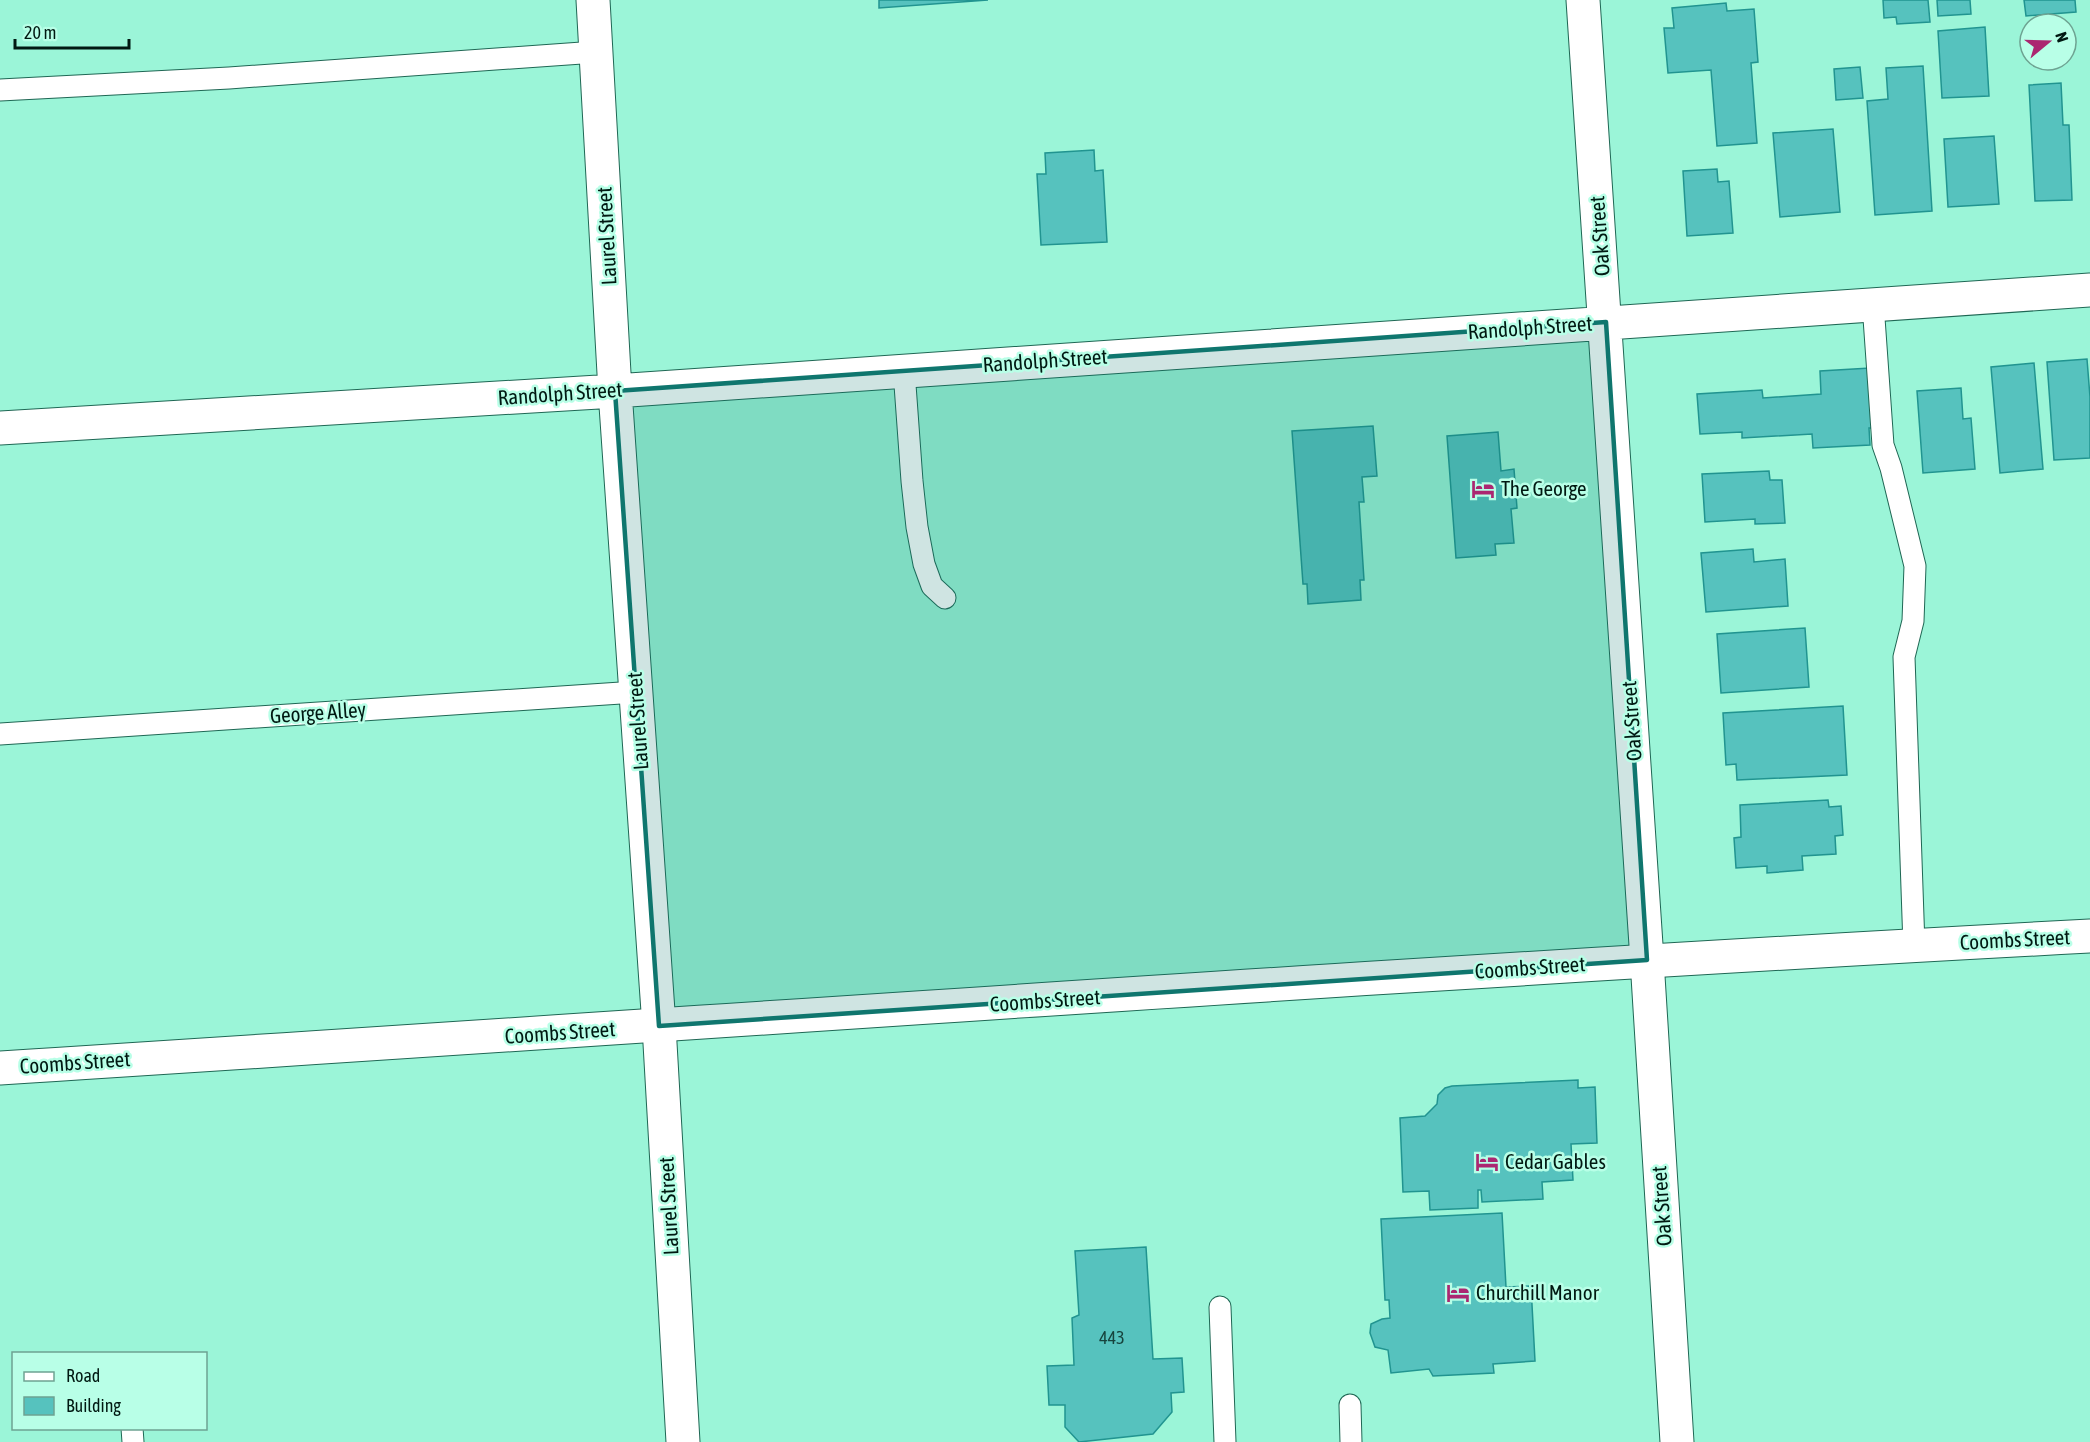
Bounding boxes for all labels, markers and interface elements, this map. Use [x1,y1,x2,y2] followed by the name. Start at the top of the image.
[15,12,129,50] scale bar
[2018,12,2078,72] north arrow
[24,22,56,43] text: 20 m
[2052,30,2072,45] text: N
[591,186,621,286] street label: Laurel Street
[1584,195,1614,277] street label: Oak Street
[1467,311,1593,343] street label: Randolph Street
[982,344,1108,376] street label: Randolph Street
[497,377,623,409] street label: Randolph Street
[1470,476,1496,502] hotel icon: The George
[1501,476,1587,500] place label: The George
[622,671,652,771] street label: Laurel Street
[1616,680,1646,762] street label: Oak Street
[269,697,367,727] street label: George Alley
[1959,924,2071,954] street label: Coombs Street
[1474,951,1586,983] street label: Coombs Street
[989,984,1101,1016] street label: Coombs Street
[504,1016,616,1048] street label: Coombs Street
[19,1046,131,1078] street label: Coombs Street
[1474,1149,1500,1175] hotel icon: Cedar Gables
[1505,1149,1606,1173] place label: Cedar Gables
[653,1156,683,1256] street label: Laurel Street
[1646,1165,1676,1247] street label: Oak Street
[1445,1280,1471,1306] hotel icon: Churchill Manor
[1476,1280,1600,1304] place label: Churchill Manor
[1099,1327,1125,1348] house number: 443
[12,1352,207,1430] legend
[66,1365,100,1386] text: Road
[66,1395,121,1416] text: Building

